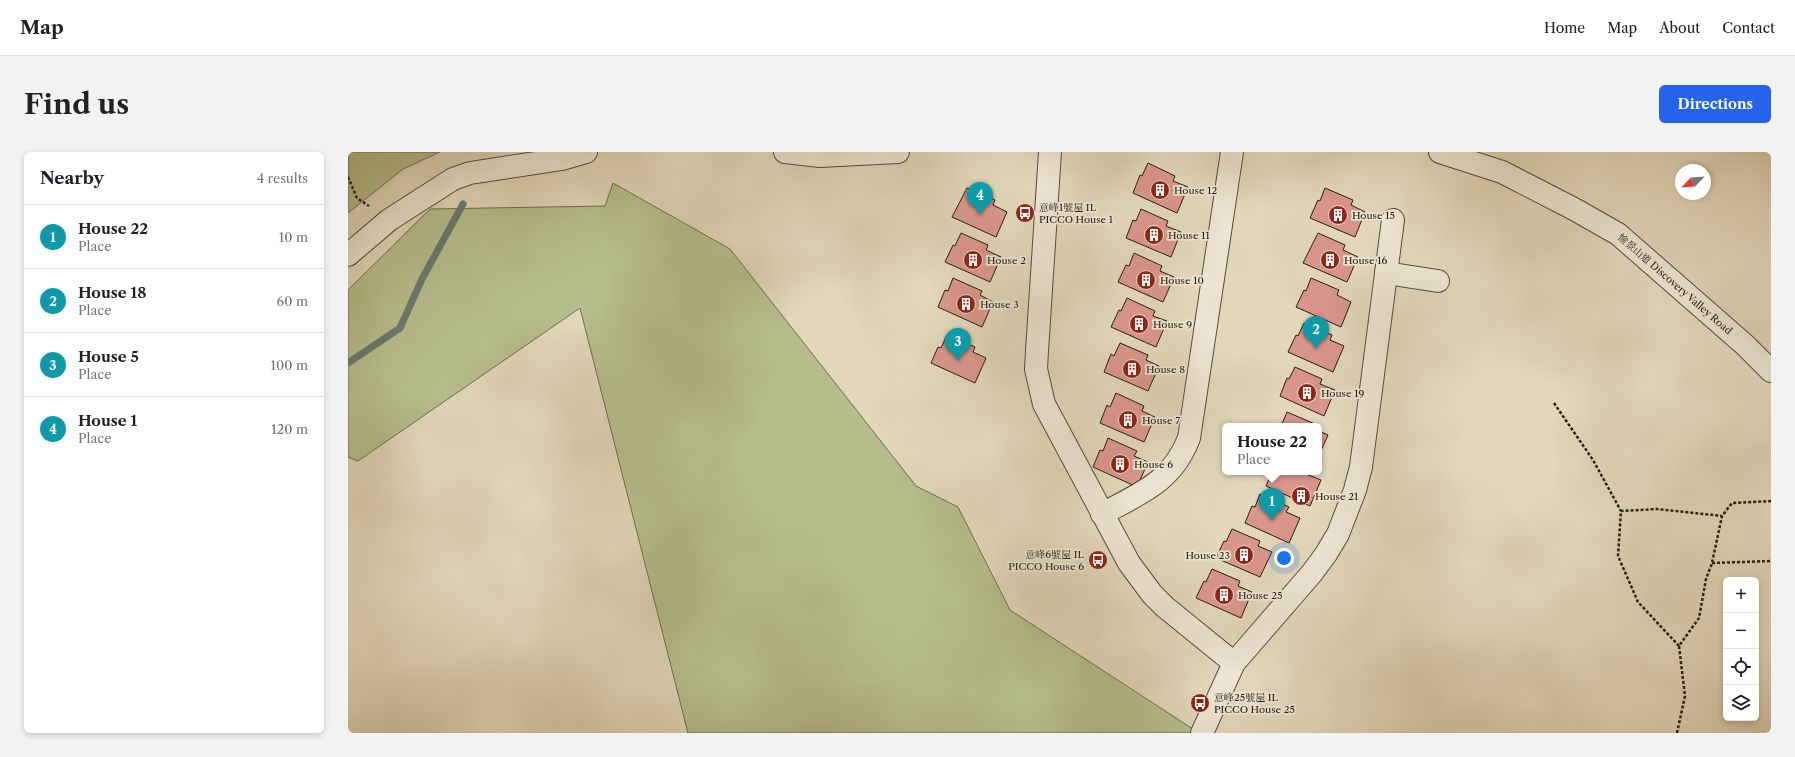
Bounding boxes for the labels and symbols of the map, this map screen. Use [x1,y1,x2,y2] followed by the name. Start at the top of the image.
[1675,164,1711,200] north arrow
[1149,179,1171,201] building icon: House 12
[967,182,993,215] pin: 4
[1174,184,1217,197] place label: House 12
[1039,201,1114,226] place label: 意峰1號屋 IL PICCO House 1
[1014,202,1036,224] bus stop icon: 意峰1號屋 IL PICCO House 1
[1327,204,1349,226] building icon: House 15
[1352,209,1395,222] place label: House 15
[1143,224,1165,246] building icon: House 11
[1168,229,1210,242] place label: House 11
[1615,231,1735,337] street label: 愉景山道 Discovery Valley Road
[962,249,984,271] building icon: House 2
[1319,249,1341,271] building icon: House 16
[987,254,1026,267] place label: House 2
[1344,254,1387,267] place label: House 16
[1135,269,1157,291] building icon: House 10
[1160,274,1204,287] place label: House 10
[955,293,977,315] building icon: House 3
[980,298,1019,311] place label: House 3
[1128,313,1150,335] building icon: House 9
[1303,316,1329,349] pin: 2
[1153,318,1192,331] place label: House 9
[945,328,971,361] pin: 3
[1121,358,1143,380] building icon: House 8
[1146,363,1185,376] place label: House 8
[1296,382,1318,404] building icon: House 19
[1321,387,1364,400] place label: House 19
[1117,409,1139,431] building icon: House 7
[1142,414,1180,427] place label: House 7
[1109,453,1131,475] building icon: House 6
[1134,458,1173,471] place label: House 6
[1290,485,1312,507] building icon: House 21
[1259,488,1285,521] pin: 1
[1315,490,1359,503] place label: House 21
[1233,544,1255,566] building icon: House 23
[1008,548,1084,573] place label: 意峰6號屋 IL PICCO House 6
[1274,548,1294,568] your location
[1087,549,1109,571] bus stop icon: 意峰6號屋 IL PICCO House 6
[1186,549,1230,562] place label: House 23
[1213,584,1235,606] building icon: House 25
[1238,589,1282,602] place label: House 25
[1214,691,1295,716] place label: 意峰25號屋 IL PICCO House 25
[1189,692,1211,714] bus stop icon: 意峰25號屋 IL PICCO House 25

